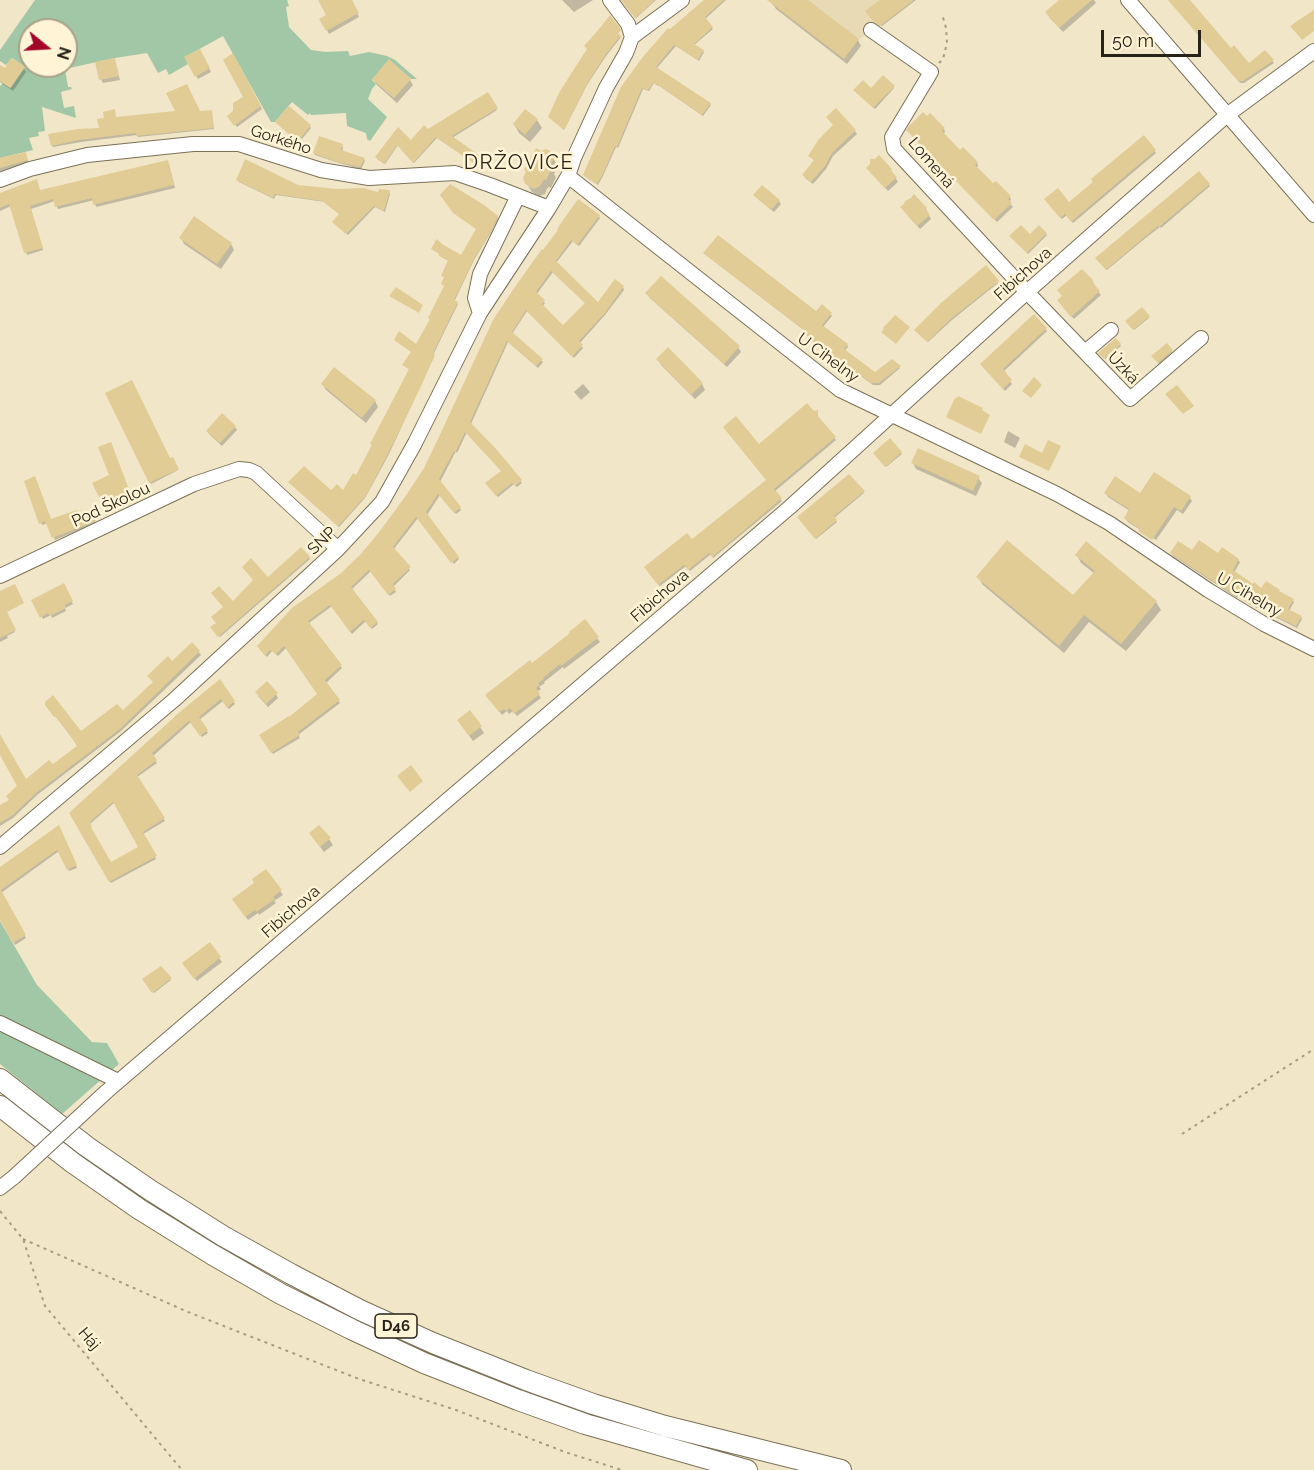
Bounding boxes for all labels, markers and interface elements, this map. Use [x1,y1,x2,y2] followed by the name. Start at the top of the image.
[18,18,78,78] north arrow
[1104,18,1204,56] scale bar
[1112,30,1154,51] text: 50 m
[53,44,75,62] text: N
[248,121,314,159] street label: Gorkého
[904,134,958,192] street label: Lomená
[464,151,574,175] district label: DRŽOVICE
[990,243,1056,305] street label: Fibichova
[793,329,863,387] street label: U Cihelny
[1103,348,1143,388] street label: Úzká
[69,479,153,531] street label: Pod Školou
[304,523,340,559] street label: SNP
[627,566,693,626] street label: Fibichova
[1213,569,1285,621] street label: U Cihelny
[258,882,324,942] street label: Fibichova
[375,1314,417,1338] road number: D46
[74,1324,104,1354] street label: Háj

